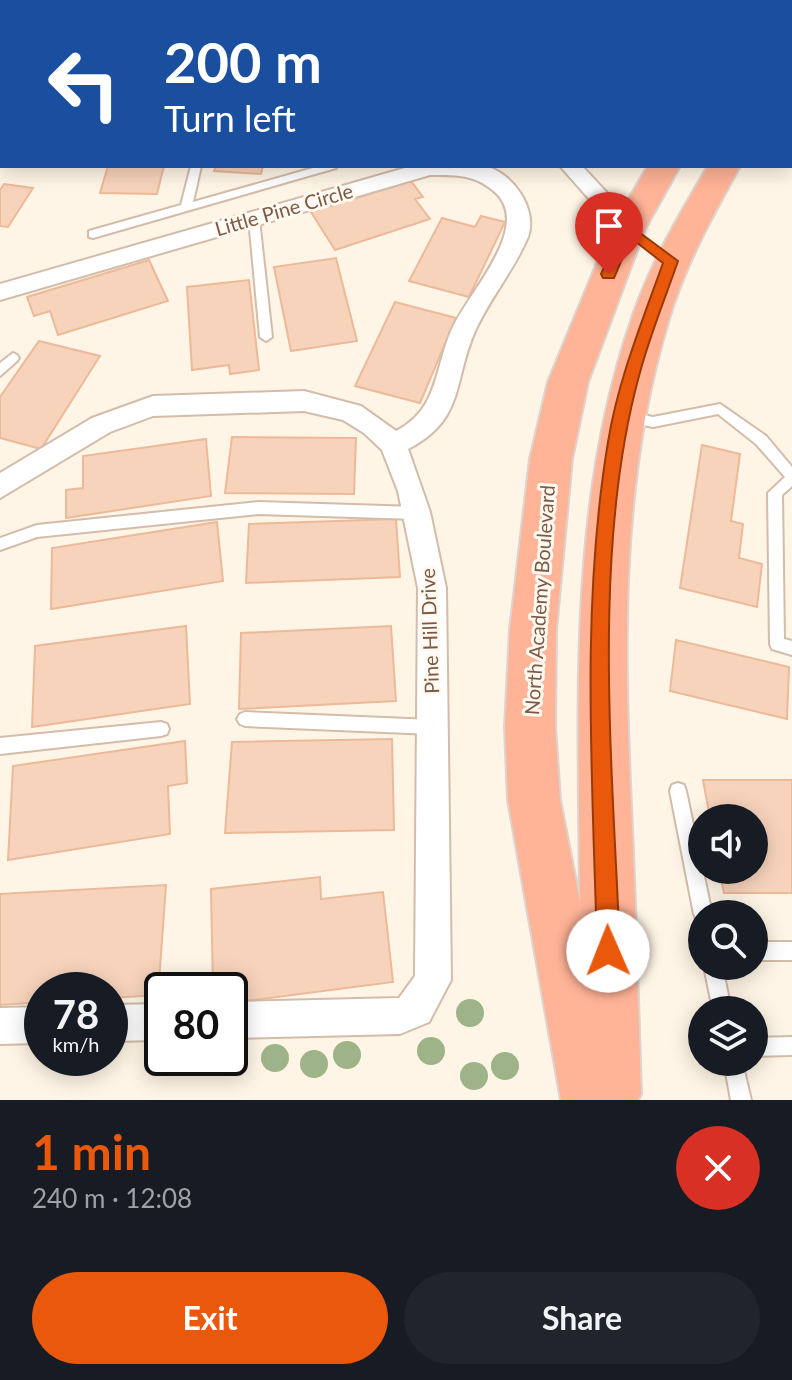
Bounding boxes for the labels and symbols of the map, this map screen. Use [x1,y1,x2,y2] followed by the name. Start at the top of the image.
[212,178,356,240] street label: Little Pine Circle
[575,192,643,274] pin
[519,484,559,716] street label: North Academy Boulevard
[415,568,443,694] street label: Pine Hill Drive
[566,909,650,993] position arrow
[144,972,248,1076] speed limit sign: 80

